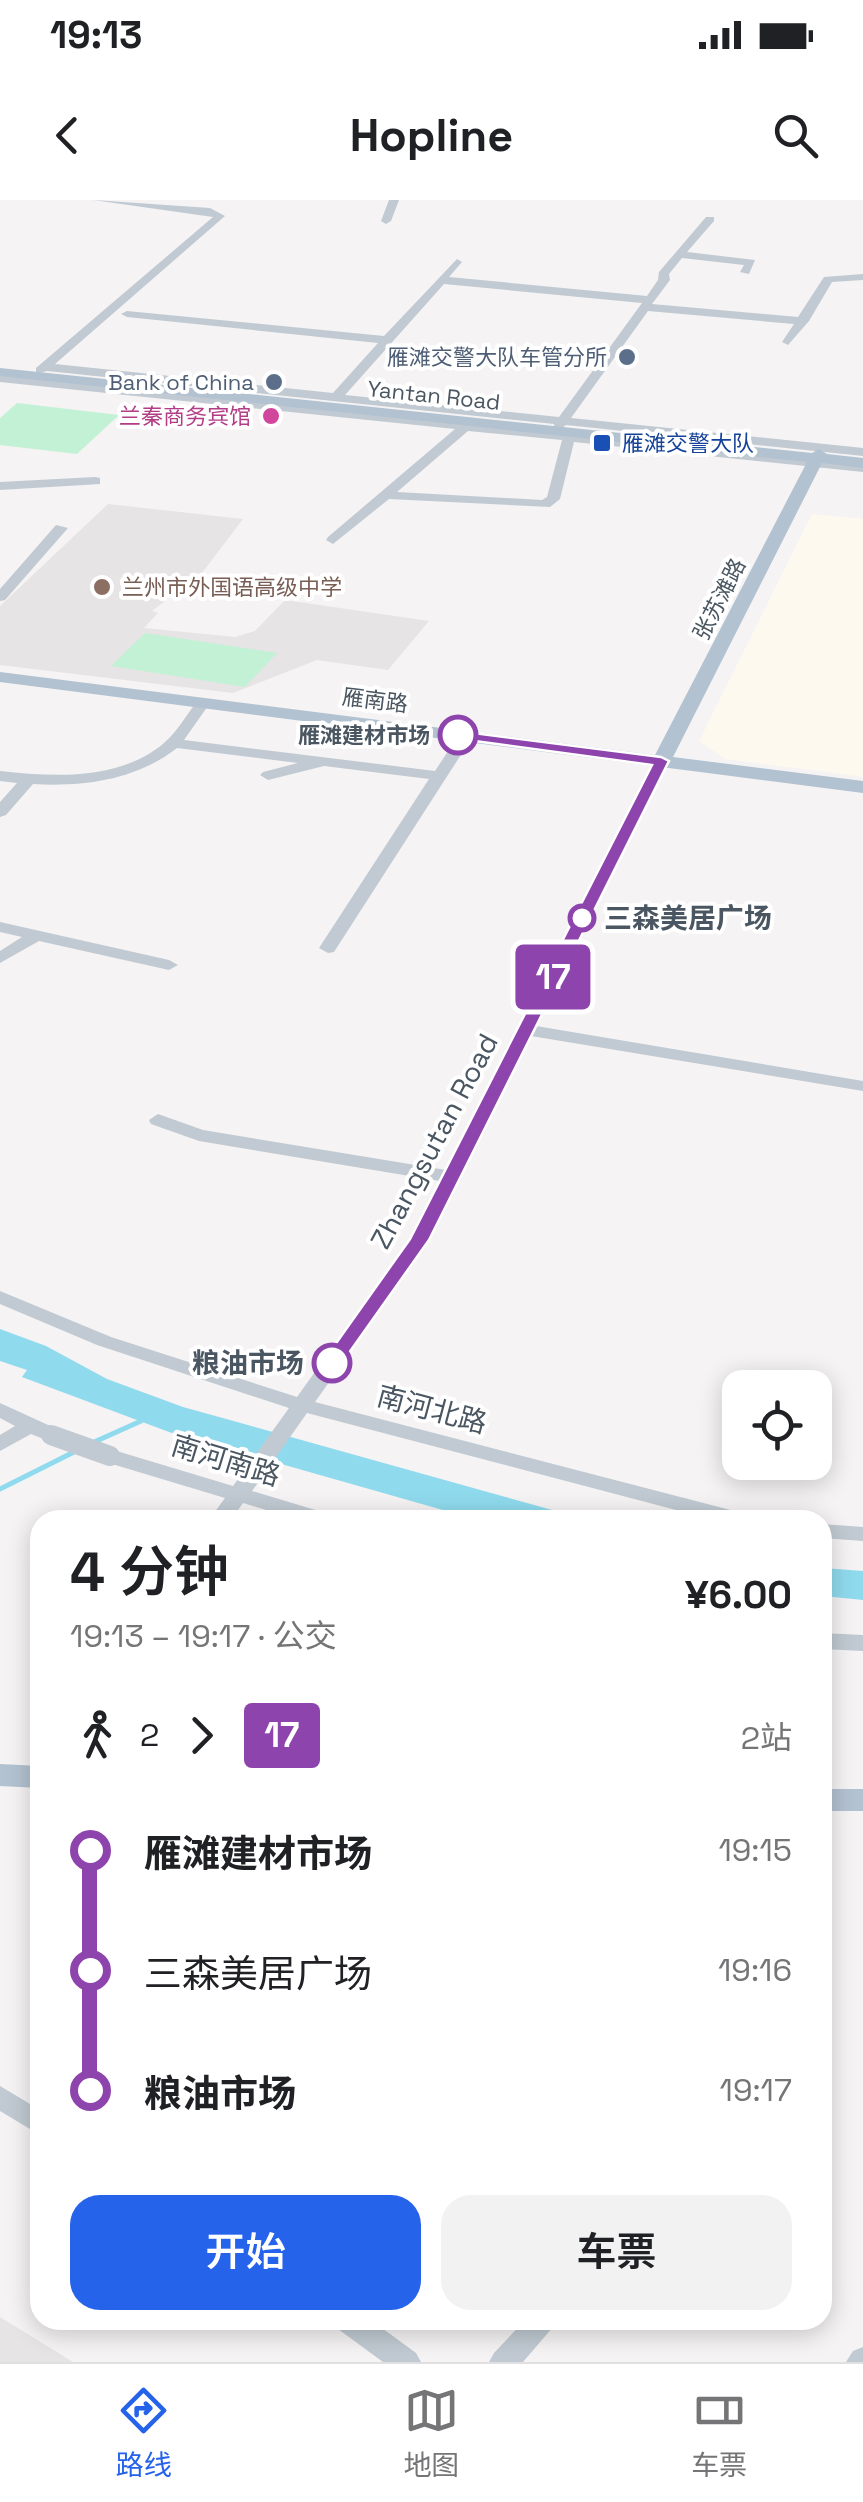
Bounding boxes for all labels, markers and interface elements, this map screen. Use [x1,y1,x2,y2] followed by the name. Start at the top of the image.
[50,11,142,59] text: 19:13
[350,107,513,164] text: Hopline
[40,108,95,163] icon: back
[768,108,823,163] icon: search
[387,343,607,371] place label: 雁滩交警大队车管分所
[616,346,638,368] marker: 雁滩交警大队车管分所
[108,368,254,396] place label: Bank of China
[263,371,285,393] marker: Bank of China
[366,374,502,416] street label: Yantan Road
[119,402,251,430] place label: 兰秦商务宾馆
[260,405,282,427] marker: 兰秦商务宾馆
[622,429,754,457] place label: 雁滩交警大队
[591,432,613,454] marker: 雁滩交警大队
[687,553,751,645] street label: 张苏滩路
[122,573,342,601] place label: 兰州市外国语高级中学
[91,576,113,598] marker: 兰州市外国语高级中学
[341,682,409,718] street label: 雁南路
[439,716,477,754] marker: 雁滩建材市场
[298,721,430,749] place label: 雁滩建材市场
[604,900,772,936] place label: 三森美居广场
[569,905,595,931] marker: 三森美居广场
[508,944,598,1010] line badge: 17
[535,955,571,999] text: 17
[362,1027,506,1255] street label: Zhangsutan Road
[313,1344,351,1382] marker: 粮油市场
[192,1345,304,1381] place label: 粮油市场
[722,1370,832,1480] map controls
[722,1370,832,1480] button: locate
[373,1377,491,1441] street label: 南河北路
[167,1426,285,1494] street label: 南河南路
[70,1537,229,1607] text: 4 分钟
[685,1571,792,1619] text: ¥6.00
[70,1616,337,1656] text: 19:13 – 19:17 · 公交
[70,1708,125,1763] icon: walk
[174,1708,229,1763] icon: forward
[264,1713,300,1757] text: 17
[140,1715,159,1755] text: 2
[741,1718,792,1758] text: 2站
[144,1830,372,1878] text: 雁滩建材市场
[718,1830,792,1870] text: 19:15
[144,1950,372,1998] text: 三森美居广场
[718,1950,792,1990] text: 19:16
[144,2070,296,2118] text: 粮油市场
[720,2070,792,2110] text: 19:17
[70,2195,421,2310] button: 开始
[441,2195,792,2310] button: 车票
[116,2383,172,2483] tab: 路线
[403,2383,459,2483] tab: 地图
[691,2383,747,2483] tab: 车票

